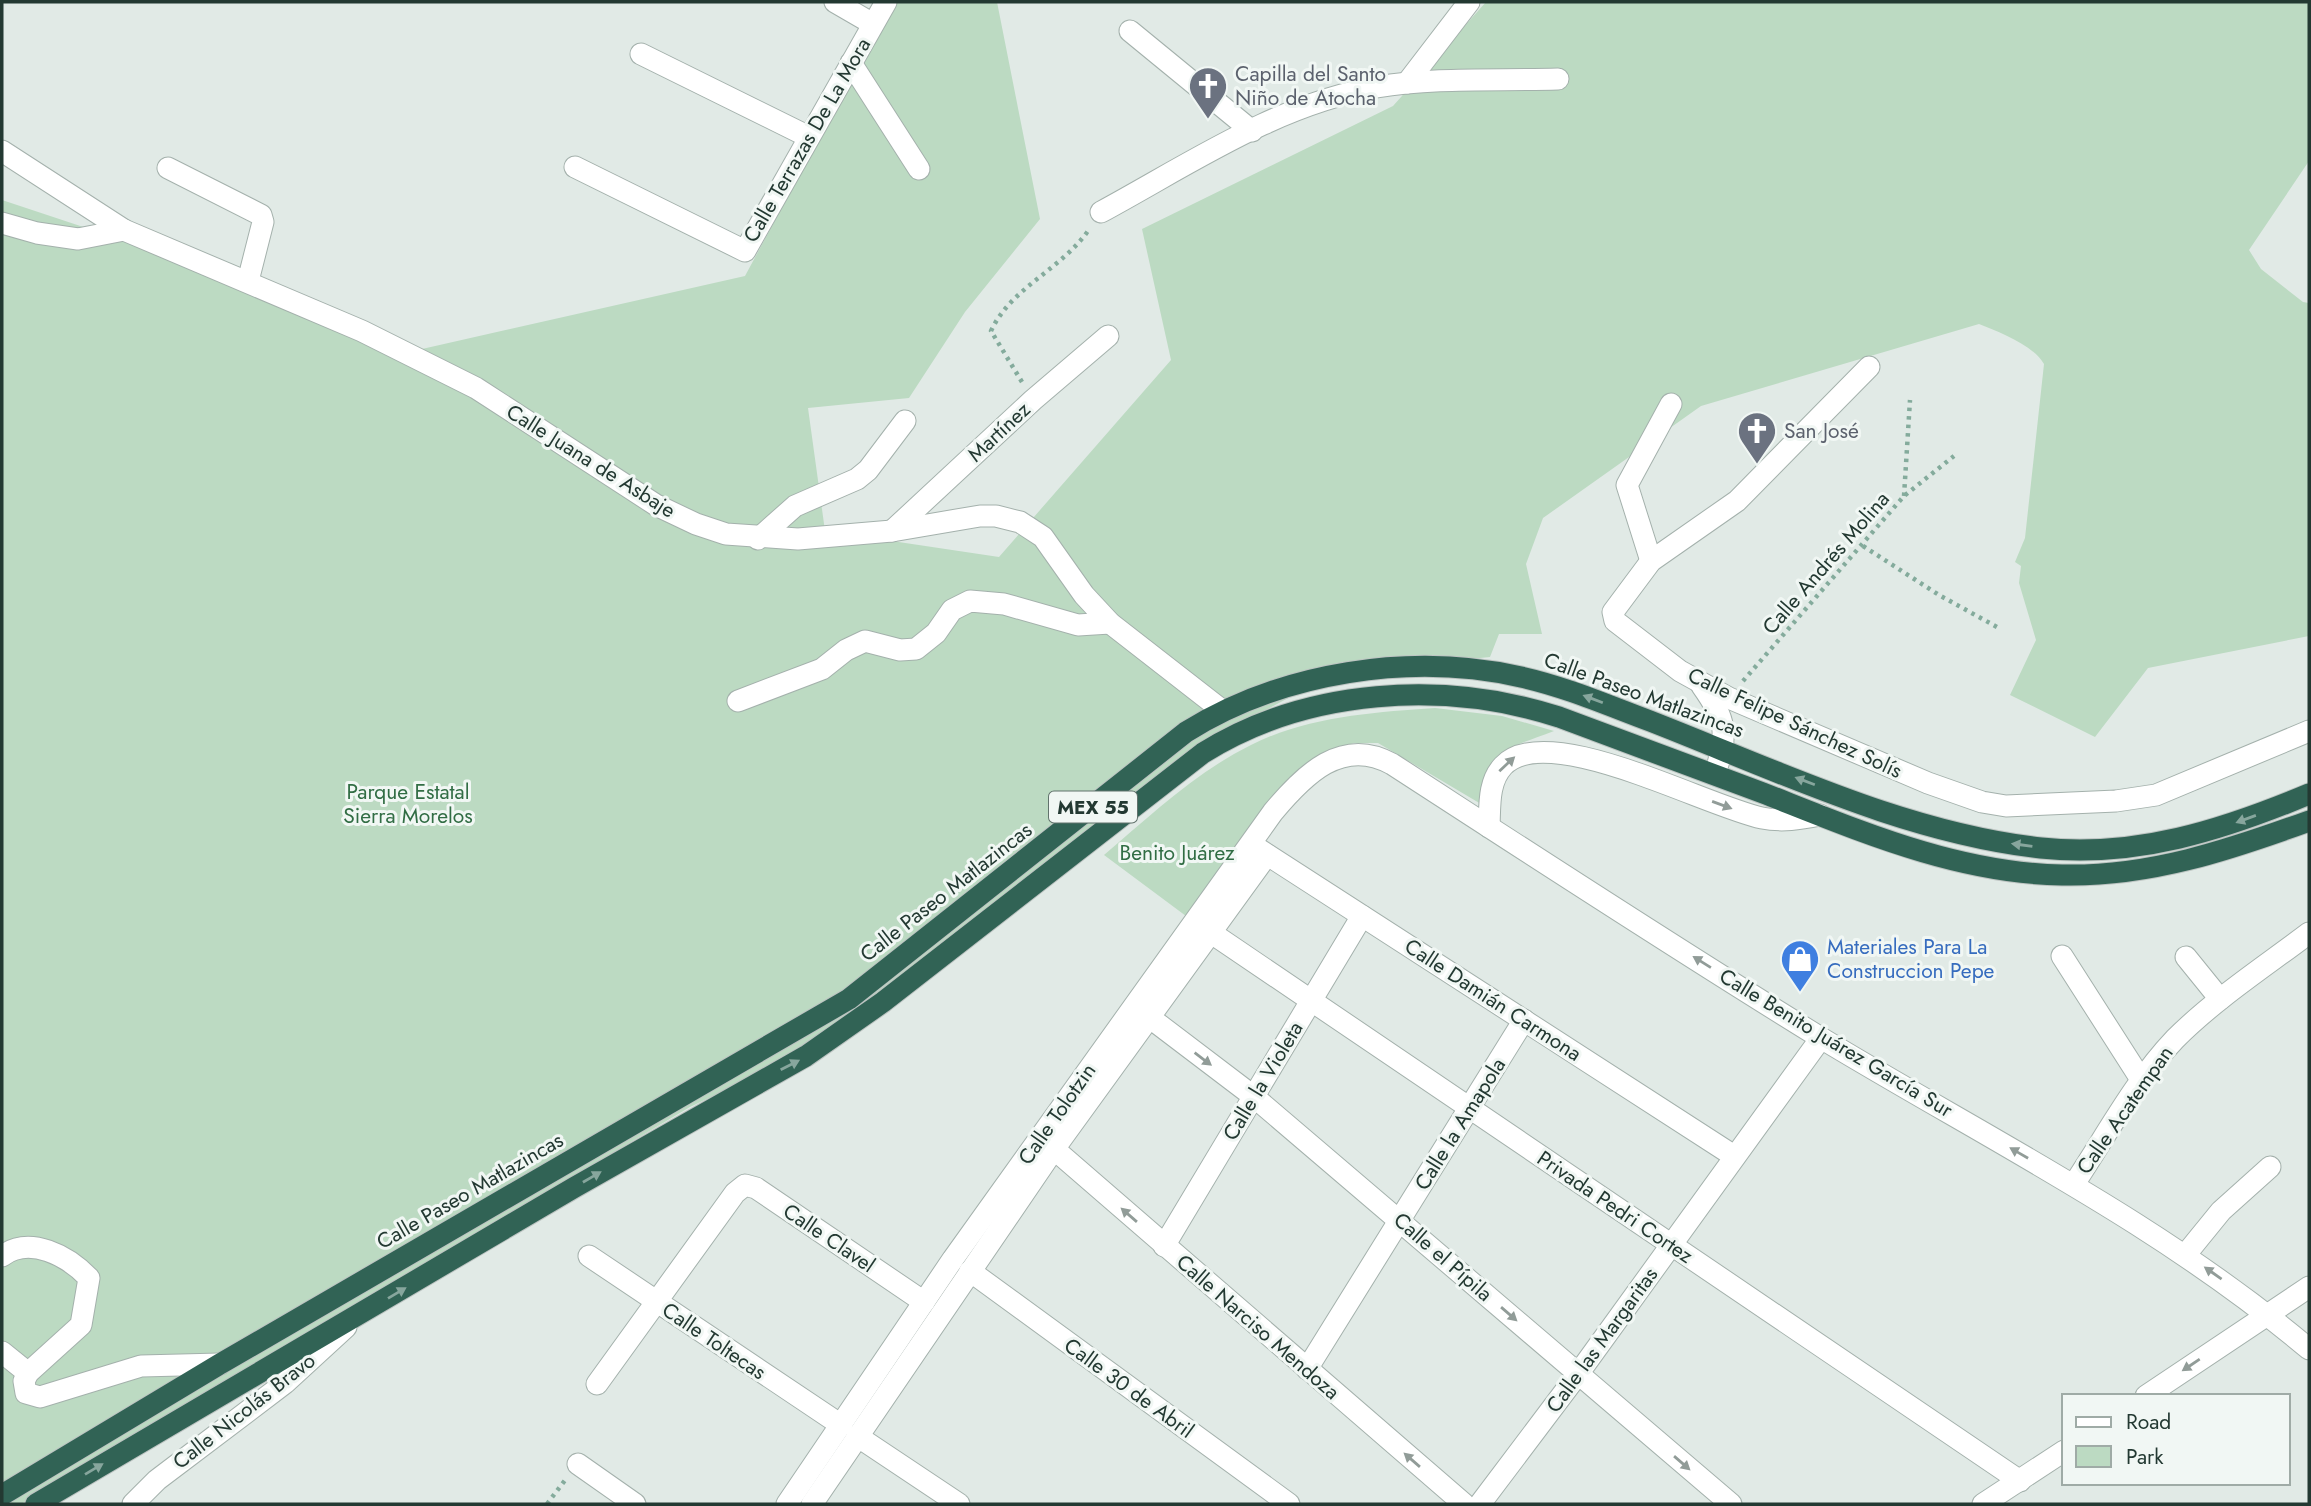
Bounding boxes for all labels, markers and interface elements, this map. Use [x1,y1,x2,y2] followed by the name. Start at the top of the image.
[736,32,878,248] street label: Calle Terrazas De La Mora
[1235,59,1386,113] place label: Capilla del Santo Niño de Atocha
[1187,65,1229,120] church icon: Capilla del Santo Niño de Atocha
[961,395,1037,469] street label: Martínez
[501,397,682,525] street label: Calle Juana de Asbaje
[1736,410,1778,465] church icon: San José
[1784,416,1859,446] place label: San José
[1755,485,1897,641] street label: Calle Andrés Molina
[1540,645,1748,745] street label: Calle Paseo Matlazincas
[1683,660,1907,786] street label: Calle Felipe Sánchez Solís
[1582,693,1603,704] one-way arrow
[1498,756,1516,772] one-way arrow
[1794,775,1815,786] one-way arrow
[343,777,473,831] park label: Parque Estatal Sierra Morelos
[1049,792,1137,822] road number: MEX 55
[1711,800,1732,811] one-way arrow
[2235,814,2256,825] one-way arrow
[854,815,1038,969] street label: Calle Paseo Matlazincas
[1119,838,1235,868] park label: Benito Juárez
[2011,839,2033,850] one-way arrow
[1399,931,1587,1069] street label: Calle Damián Carmona
[1827,932,1995,986] place label: Materiales Para La Construccion Pepe
[1779,938,1821,993] shop icon: Materiales Para La Construccion Pepe
[1692,955,1711,968] one-way arrow
[1714,961,1959,1125] street label: Calle Benito Juárez García Sur
[1216,1016,1310,1146] street label: Calle la Violeta
[2070,1040,2180,1180] street label: Calle Acatempan
[1194,1051,1212,1066] one-way arrow
[1407,1052,1513,1196] street label: Calle la Amapola
[1011,1057,1103,1171] street label: Calle Tolotzin
[780,1059,800,1070] one-way arrow
[371,1125,569,1257] street label: Calle Paseo Matlazincas
[1531,1144,1699,1271] street label: Privada Pedri Cortez
[2010,1146,2029,1159] one-way arrow
[582,1171,602,1183] one-way arrow
[777,1196,881,1280] street label: Calle Clavel
[1387,1205,1499,1309] street label: Calle el Pípila
[1120,1207,1138,1223] one-way arrow
[1170,1247,1346,1407] street label: Calle Narciso Mendoza
[1539,1261,1665,1419] street label: Calle las Margaritas
[2204,1266,2222,1280] one-way arrow
[387,1287,406,1299] one-way arrow
[656,1295,772,1387] street label: Calle Toltecas
[1501,1306,1518,1321] one-way arrow
[1058,1331,1200,1445] street label: Calle 30 de Abril
[166,1346,322,1476] street label: Calle Nicolás Bravo
[2182,1358,2200,1372] one-way arrow
[2062,1394,2290,1485] legend
[2126,1407,2171,1437] text: Road
[2126,1442,2164,1472] text: Park
[1404,1453,1421,1468] one-way arrow
[1673,1455,1691,1471] one-way arrow
[85,1463,104,1475] one-way arrow

